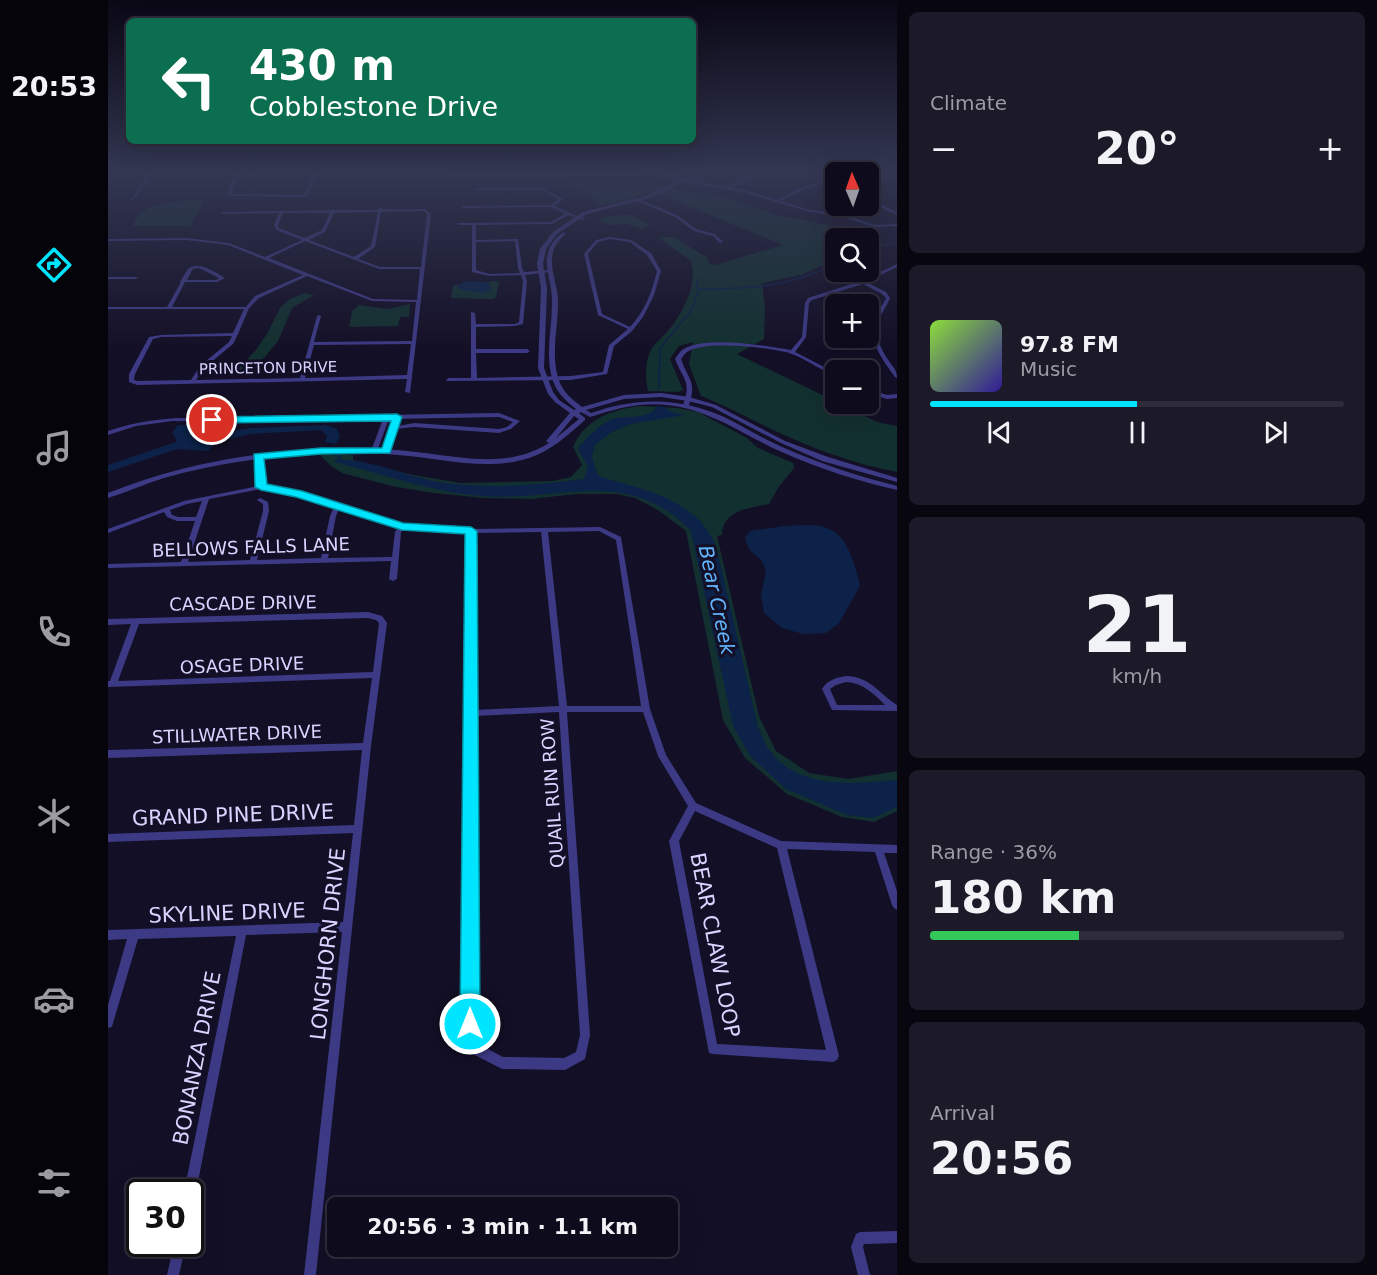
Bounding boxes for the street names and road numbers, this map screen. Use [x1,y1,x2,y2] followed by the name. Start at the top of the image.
[199,358,337,378] street label: PRINCETON DRIVE
[152,533,350,561] street label: BELLOWS FALLS LANE
[169,591,317,615] street label: CASCADE DRIVE
[179,652,305,678] street label: OSAGE DRIVE
[536,717,568,869] street label: QUAIL RUN ROW
[152,721,322,747] street label: STILLWATER DRIVE
[132,799,334,831] street label: GRAND PINE DRIVE
[306,847,350,1041] street label: LONGHORN DRIVE
[685,851,745,1039] street label: BEAR CLAW LOOP
[148,898,306,928] street label: SKYLINE DRIVE
[168,969,226,1147] street label: BONANZA DRIVE

